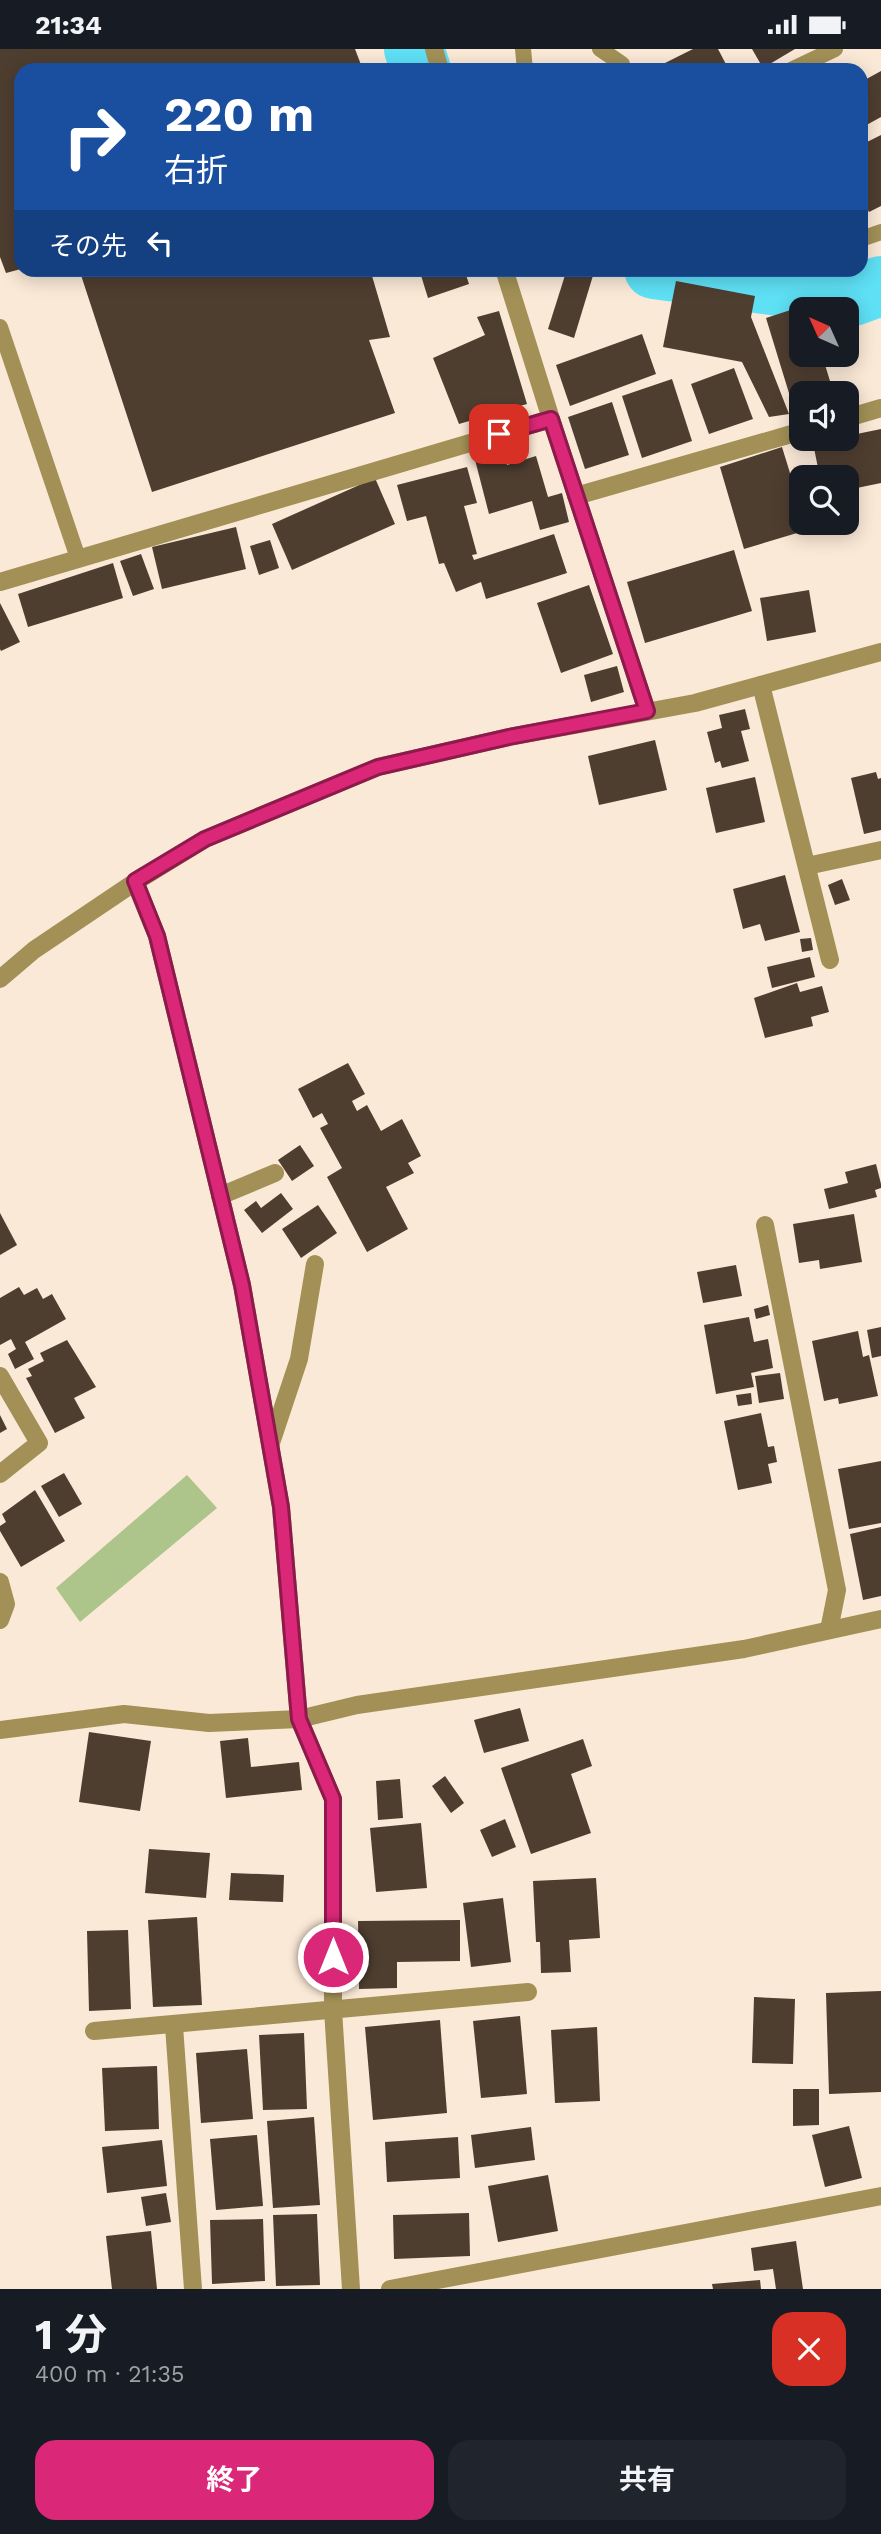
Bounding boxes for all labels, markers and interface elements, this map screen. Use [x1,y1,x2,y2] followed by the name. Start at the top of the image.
[35,10,102,40] text: 21:34
[164,85,314,143] text: 220 m
[49,91,140,182] icon: right
[164,151,228,189] text: 右折
[141,224,179,262] icon: left
[49,231,127,261] text: その先
[789,297,859,367] north arrow
[789,297,859,535] map controls
[789,381,859,451] button: sound
[469,404,529,464] pin
[480,415,518,453] icon: arrive
[789,465,859,535] button: search
[296,1920,370,1994] position arrow
[35,2310,107,2359] text: 1 分
[772,2312,846,2386] button: close
[35,2361,184,2388] text: 400 m · 21:35
[35,2440,434,2520] button: 終了
[448,2440,846,2520] button: 共有

